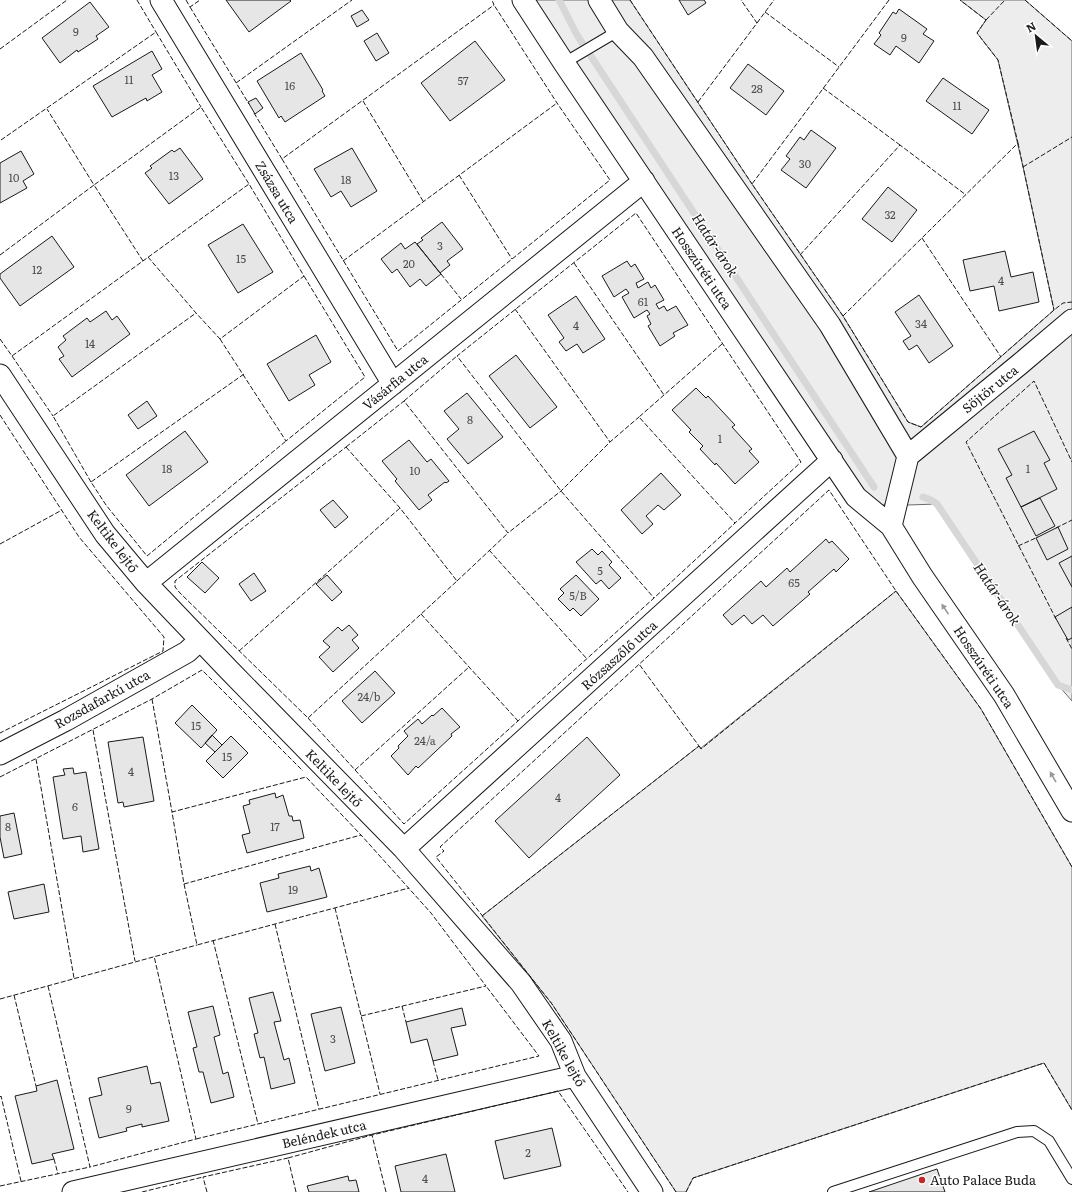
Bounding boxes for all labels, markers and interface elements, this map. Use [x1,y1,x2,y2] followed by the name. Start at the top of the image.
[1016,16,1056,56] north arrow
[1023,17,1039,36] text: N
[73,23,79,39] house number: 9
[901,29,907,45] house number: 9
[125,71,134,87] house number: 11
[457,72,469,88] house number: 57
[285,77,295,93] house number: 16
[751,80,763,96] house number: 28
[953,97,962,113] house number: 11
[799,155,811,171] house number: 30
[251,157,304,227] street label: Zsázsa utca
[169,167,179,183] house number: 13
[9,169,19,185] house number: 10
[341,171,351,187] house number: 18
[884,206,896,222] house number: 32
[688,209,744,280] water label: Határ-árok
[668,223,737,313] street label: Hosszúréti utca
[437,237,443,253] house number: 3
[236,250,246,266] house number: 15
[403,255,415,271] house number: 20
[32,261,42,277] house number: 12
[998,272,1004,288] house number: 4
[638,293,649,309] house number: 61
[915,315,927,331] house number: 34
[573,317,579,333] house number: 4
[85,335,95,351] house number: 14
[358,349,431,414] street label: Vásárfia utca
[958,360,1022,417] street label: Söjtör utca
[467,411,473,427] house number: 8
[718,430,723,446] house number: 1
[162,460,172,476] house number: 18
[1026,460,1031,476] house number: 1
[410,462,420,478] house number: 10
[83,505,144,576] street label: Keltike lejtő
[969,558,1026,629] water label: Határ-árok
[597,562,603,578] house number: 5
[788,574,800,590] house number: 65
[569,587,587,603] house number: 5/B
[941,603,949,614] one-way arrow
[577,615,661,694] street label: Rózsaszőlő utca
[950,622,1019,712] street label: Hosszúréti utca
[51,664,153,733] street label: Rozsdafarkú utca
[357,688,381,704] house number: 24/b
[191,717,201,733] house number: 15
[414,732,436,748] house number: 24/a
[302,744,367,811] street label: Keltike lejtő
[222,748,232,764] house number: 15
[128,763,134,779] house number: 4
[1049,771,1056,783] one-way arrow
[555,789,561,805] house number: 4
[72,798,78,814] house number: 6
[5,818,11,834] house number: 8
[270,818,280,834] house number: 17
[288,881,298,897] house number: 19
[538,1016,591,1090] street label: Keltike lejtő
[330,1030,336,1046] house number: 3
[126,1100,132,1116] house number: 9
[280,1115,368,1152] street label: Beléndek utca
[525,1144,531,1160] house number: 2
[422,1170,428,1186] house number: 4
[930,1170,1036,1189] place label: Auto Palace Buda
[917,1175,927,1185] marker: Auto Palace Buda

